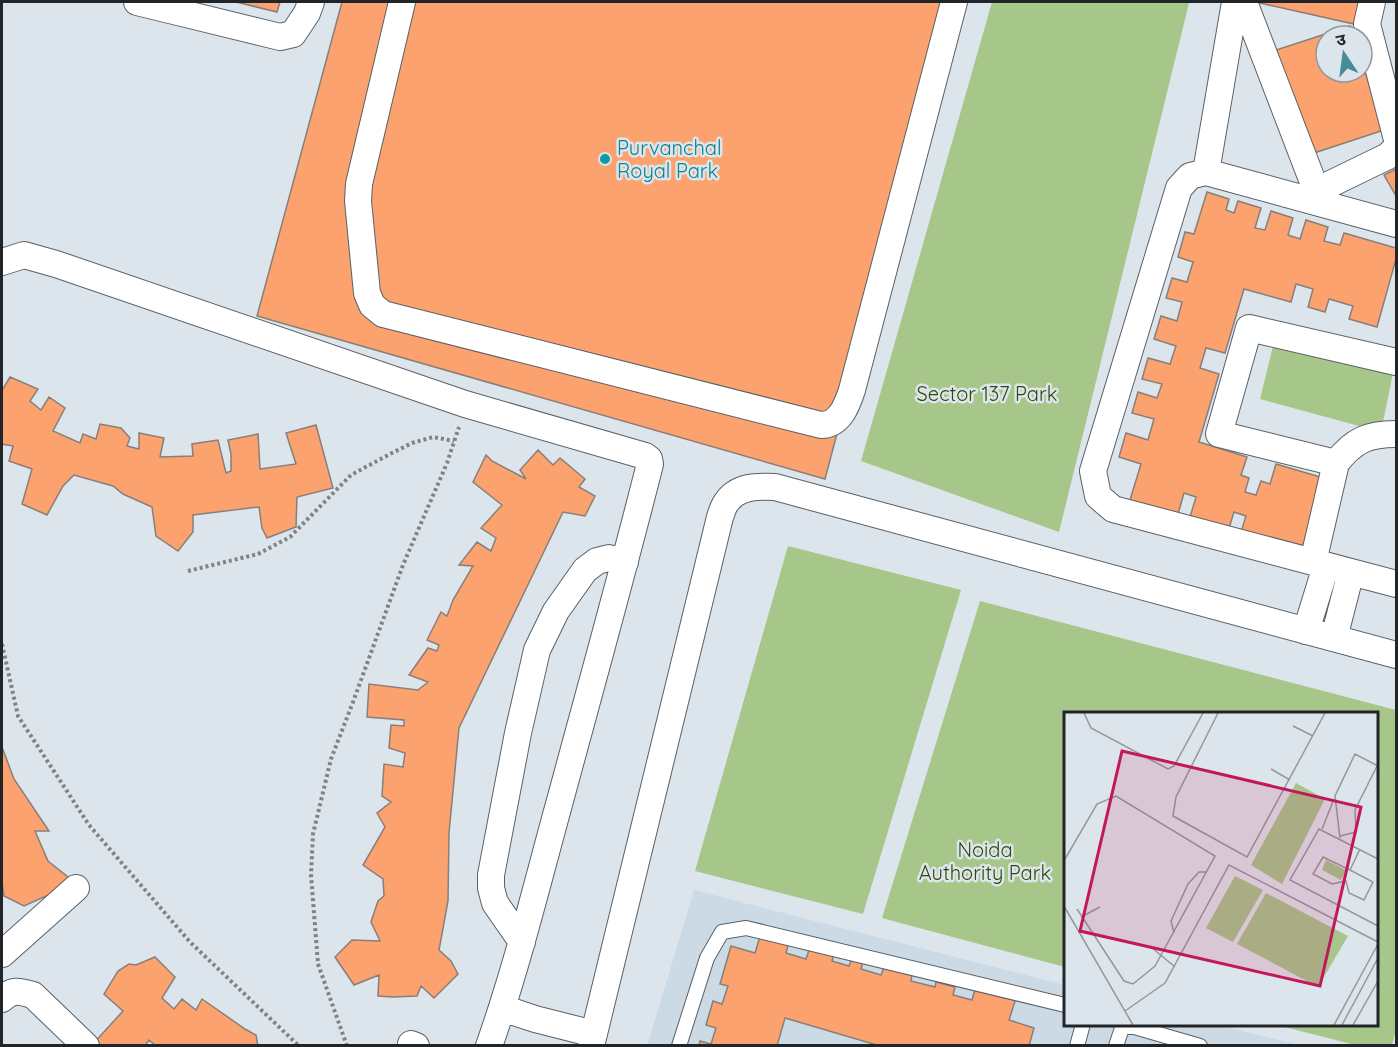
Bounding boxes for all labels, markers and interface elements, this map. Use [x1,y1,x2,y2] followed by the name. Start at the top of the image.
[1314,24,1374,84] north arrow
[1334,28,1348,50] text: उ
[617,135,722,183] place label: Purvanchal Royal Park
[598,152,612,166] marker: Purvanchal Royal Park
[917,381,1057,406] park label: Sector 137 Park
[1064,712,1377,1026] inset map
[919,837,1051,885] park label: Noida Authority Park

